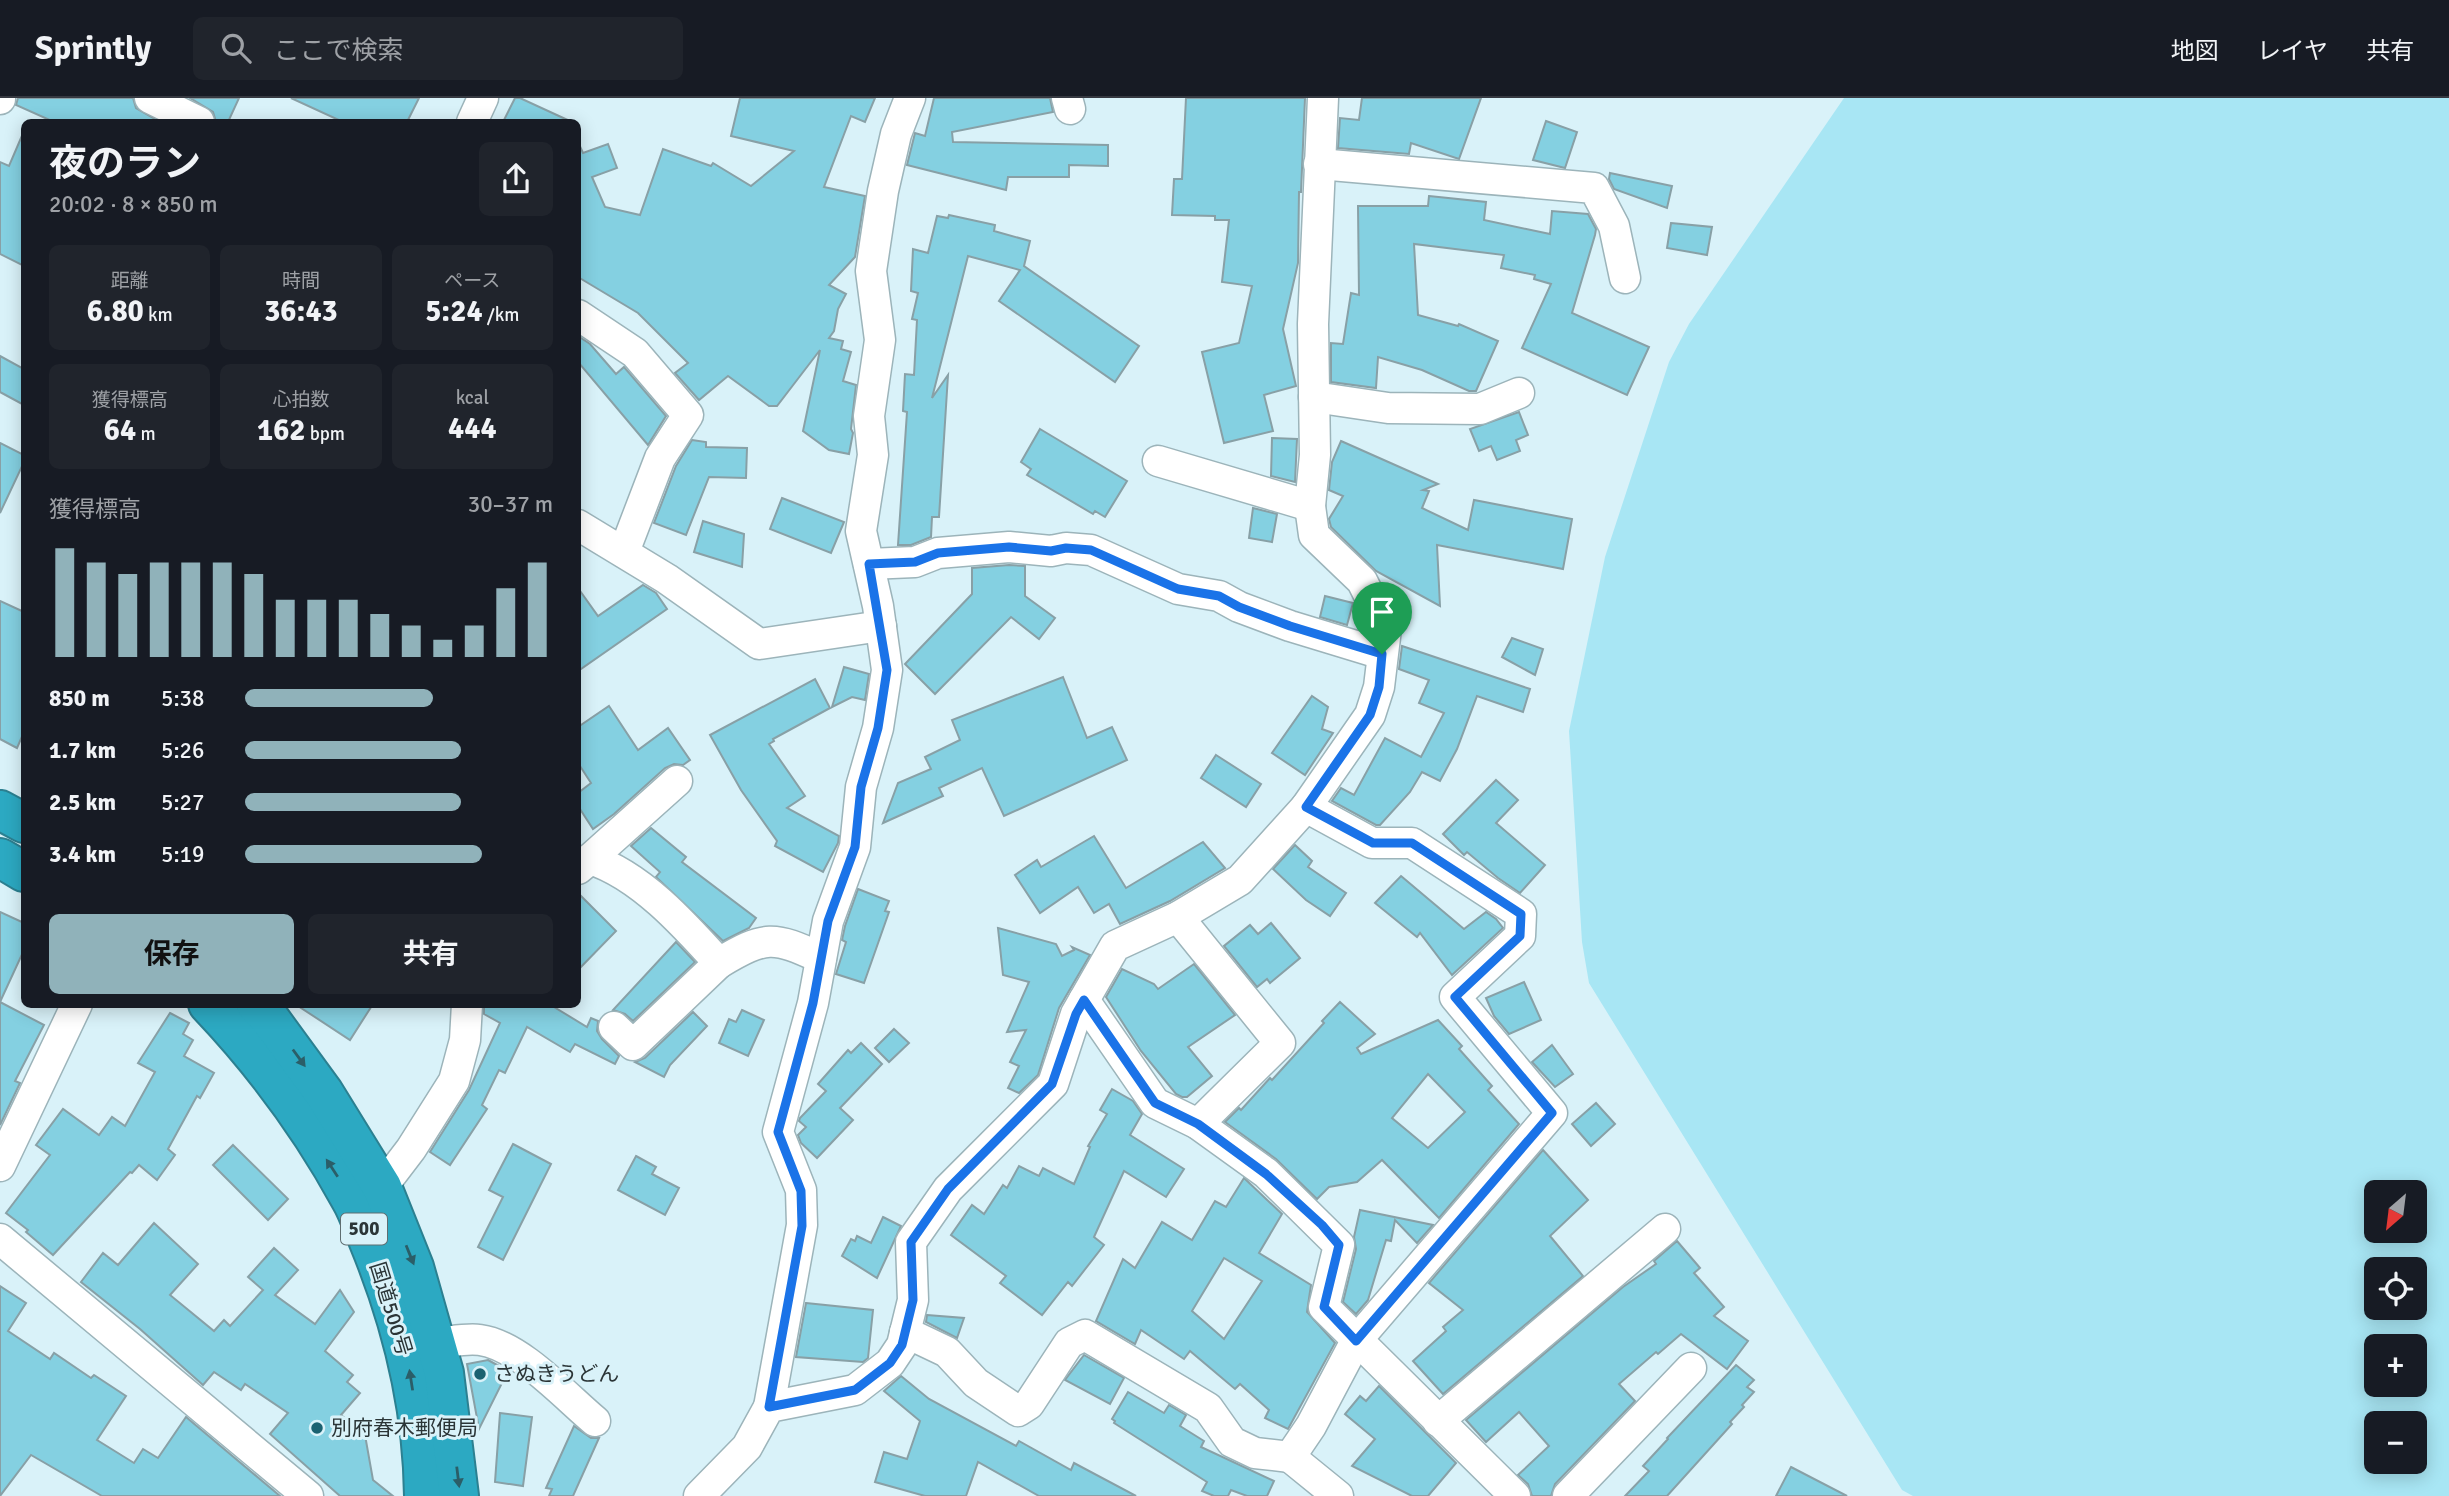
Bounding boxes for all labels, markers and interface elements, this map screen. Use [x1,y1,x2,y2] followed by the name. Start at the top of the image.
[193,17,683,80] search box
[35,28,151,69] text: Sprintly
[217,29,255,67] icon: search
[273,35,403,67] text: ここで検索
[2171,36,2219,66] text: 地図
[2257,36,2328,66] text: レイヤ
[2366,36,2414,66] text: 共有
[49,140,201,187] text: 夜のラン
[479,142,553,216] button: share
[49,190,218,219] text: 20:02 · 8 × 850 m
[111,269,149,293] text: 距離
[282,269,320,293] text: 時間
[444,269,500,293] text: ペース
[87,293,144,330] text: 6.80
[264,293,338,330] text: 36:43
[425,293,483,330] text: 5:24
[144,303,173,327] text: km
[483,303,519,327] text: /km
[456,386,489,410] text: kcal
[92,388,168,412] text: 獲得標高
[272,388,330,412] text: 心拍数
[448,410,497,447] text: 444
[104,412,136,449] text: 64
[257,412,306,449] text: 162
[136,422,156,446] text: m
[306,422,345,446] text: bpm
[468,490,553,519] text: 30–37 m
[49,495,141,524] text: 獲得標高
[1352,582,1412,654] pin
[1363,593,1401,631] icon: arrive
[49,684,110,713] text: 850 m
[161,684,204,713] text: 5:38
[49,736,116,765] text: 1.7 km
[161,736,204,765] text: 5:26
[49,788,116,817] text: 2.5 km
[161,788,204,817] text: 5:27
[49,840,116,869] text: 3.4 km
[161,840,204,869] text: 5:19
[49,914,294,994] button: 保存
[308,914,553,994] button: 共有
[292,1049,306,1067] one-way arrow
[325,1158,338,1178] one-way arrow
[2364,1180,2427,1242] north arrow
[2364,1180,2427,1474] map controls
[341,1214,387,1245] road number: 500
[404,1245,415,1266] one-way arrow
[2364,1257,2427,1320] button: locate
[364,1259,418,1359] street label: 国道500号
[2364,1334,2427,1397] button: +
[494,1361,619,1387] place label: さぬきうどん
[472,1366,488,1382] marker: さぬきうどん
[405,1369,416,1391] one-way arrow
[2364,1411,2427,1474] button: −
[331,1415,478,1441] place label: 別府春木郵便局
[309,1420,325,1436] marker: 別府春木郵便局
[452,1466,463,1488] one-way arrow

